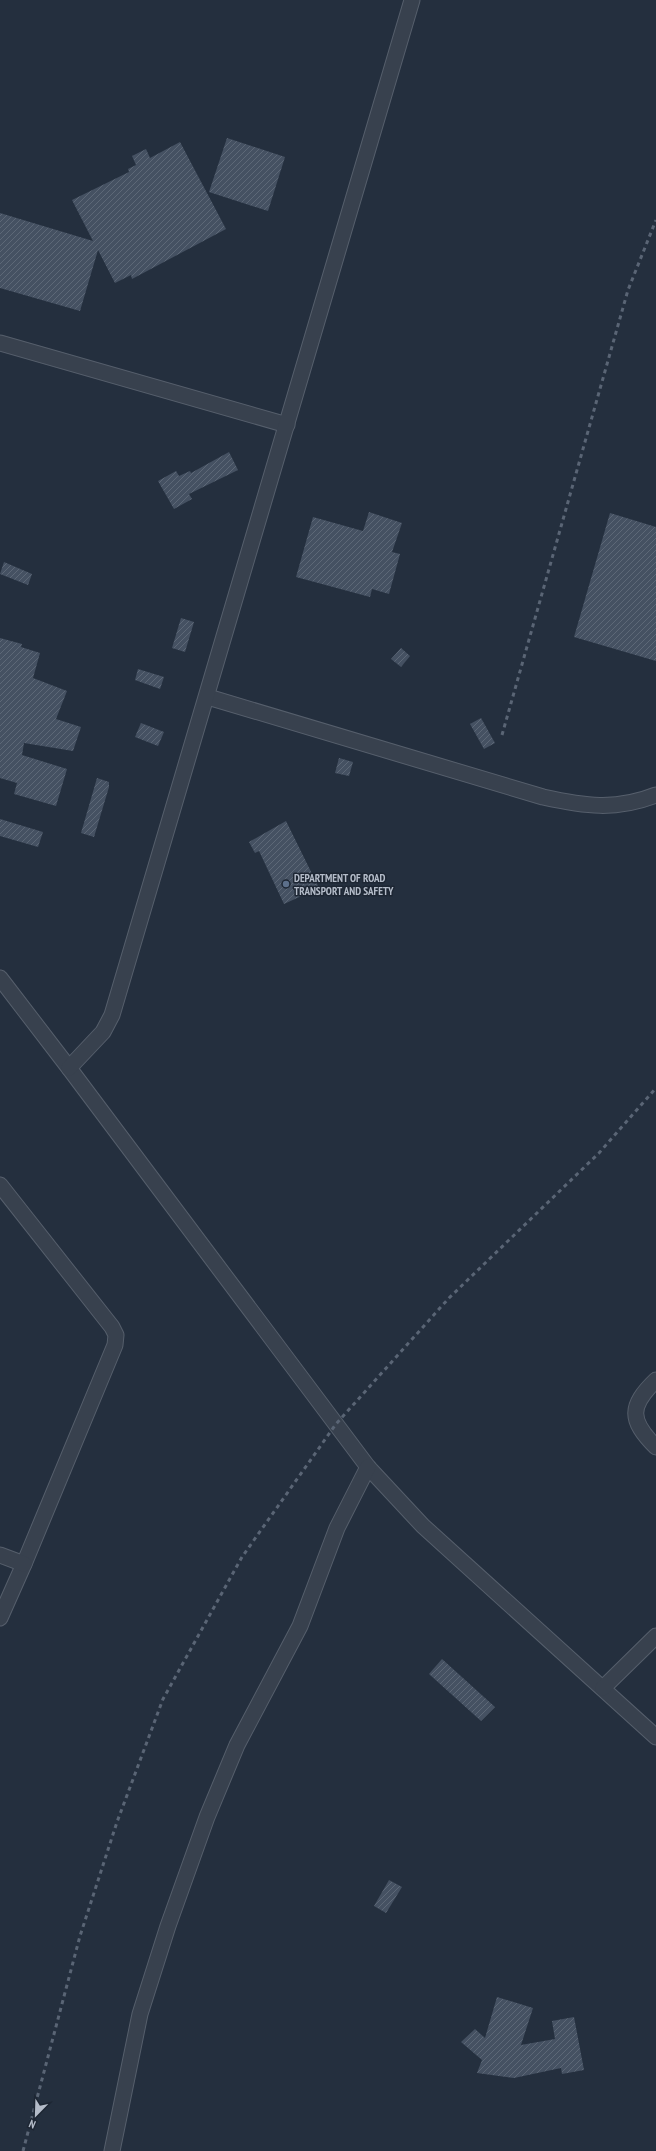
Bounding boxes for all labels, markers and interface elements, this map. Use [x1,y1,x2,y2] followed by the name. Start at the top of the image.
[294,871,394,898] place label: DEPARTMENT OF ROAD TRANSPORT AND SAFETY
[281,879,291,889] marker: DEPARTMENT OF ROAD TRANSPORT AND SAFETY
[16,2095,56,2135] north arrow
[27,2117,38,2132] text: N

